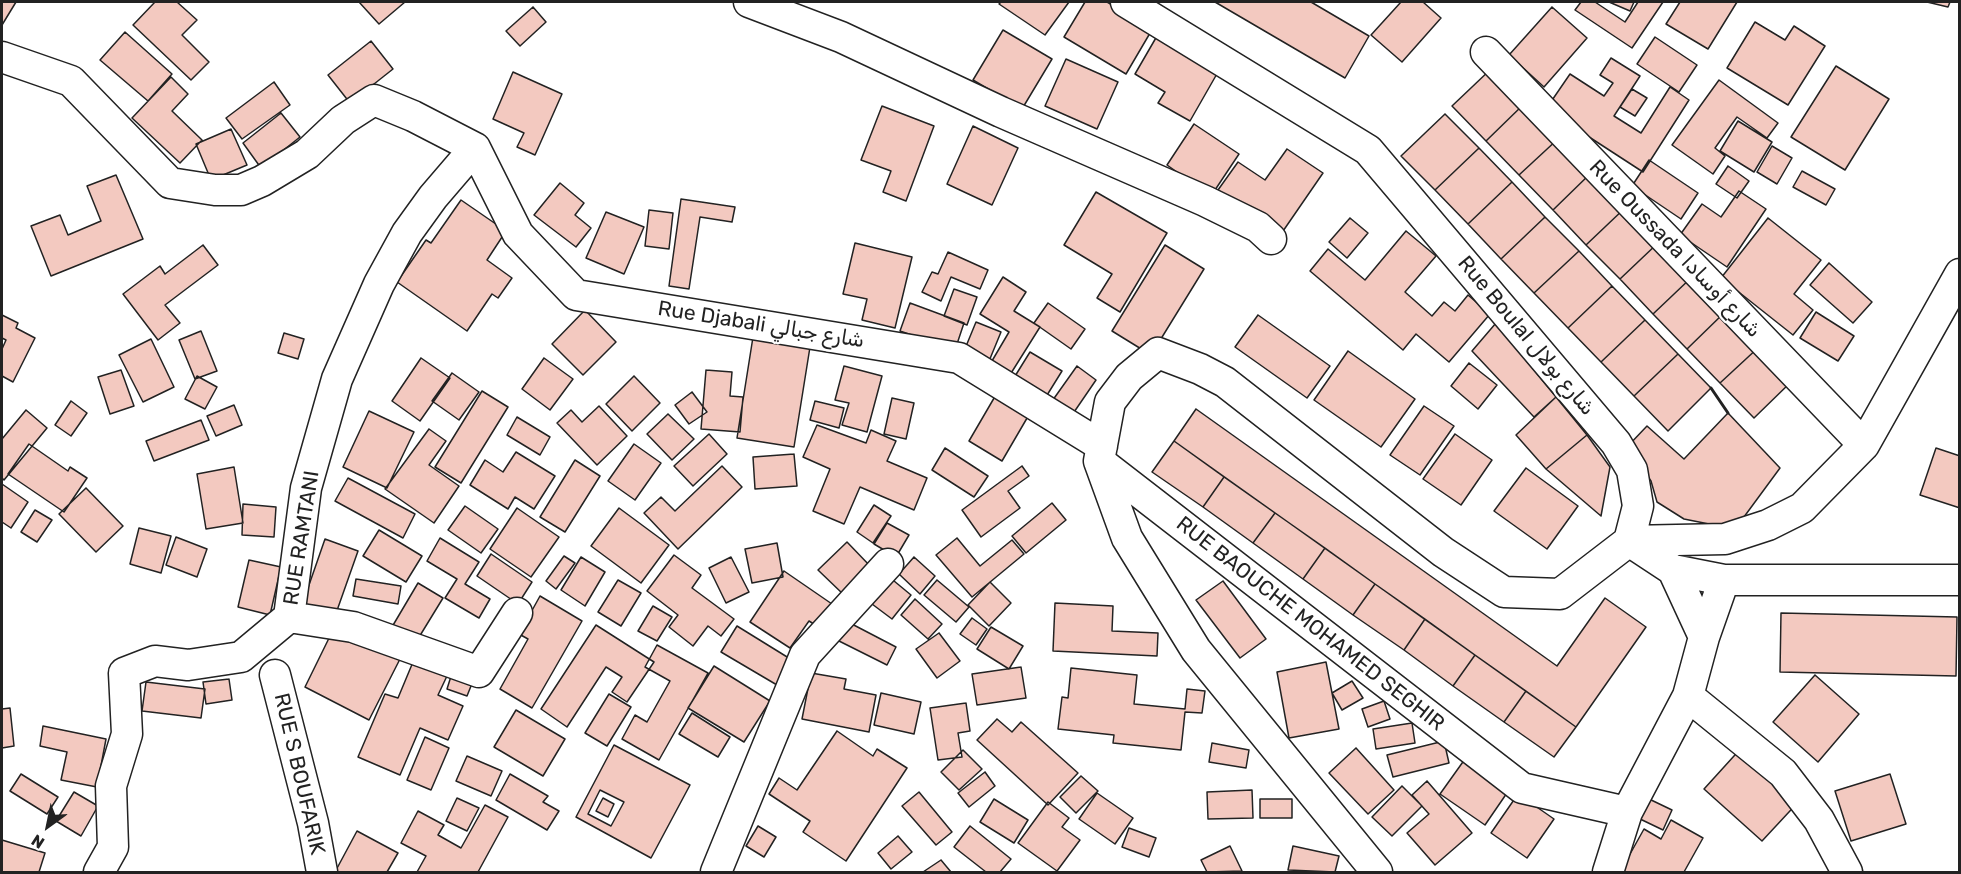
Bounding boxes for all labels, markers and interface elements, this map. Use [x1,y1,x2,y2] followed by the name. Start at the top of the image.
[1584,155,1766,343] street label: Rue Oussada شارع أوسادا
[1452,251,1600,421] street label: Rue Boulal شارع بولال
[656,296,866,354] street label: Rue Djabali شارع جبالي
[279,469,325,607] street label: RUE RAMTANI
[1171,512,1449,736] street label: RUE BAOUCHE MOHAMED SEGHIR
[268,691,330,857] street label: RUE S BOUFARIK
[18,796,78,856] north arrow
[28,830,48,853] text: N

